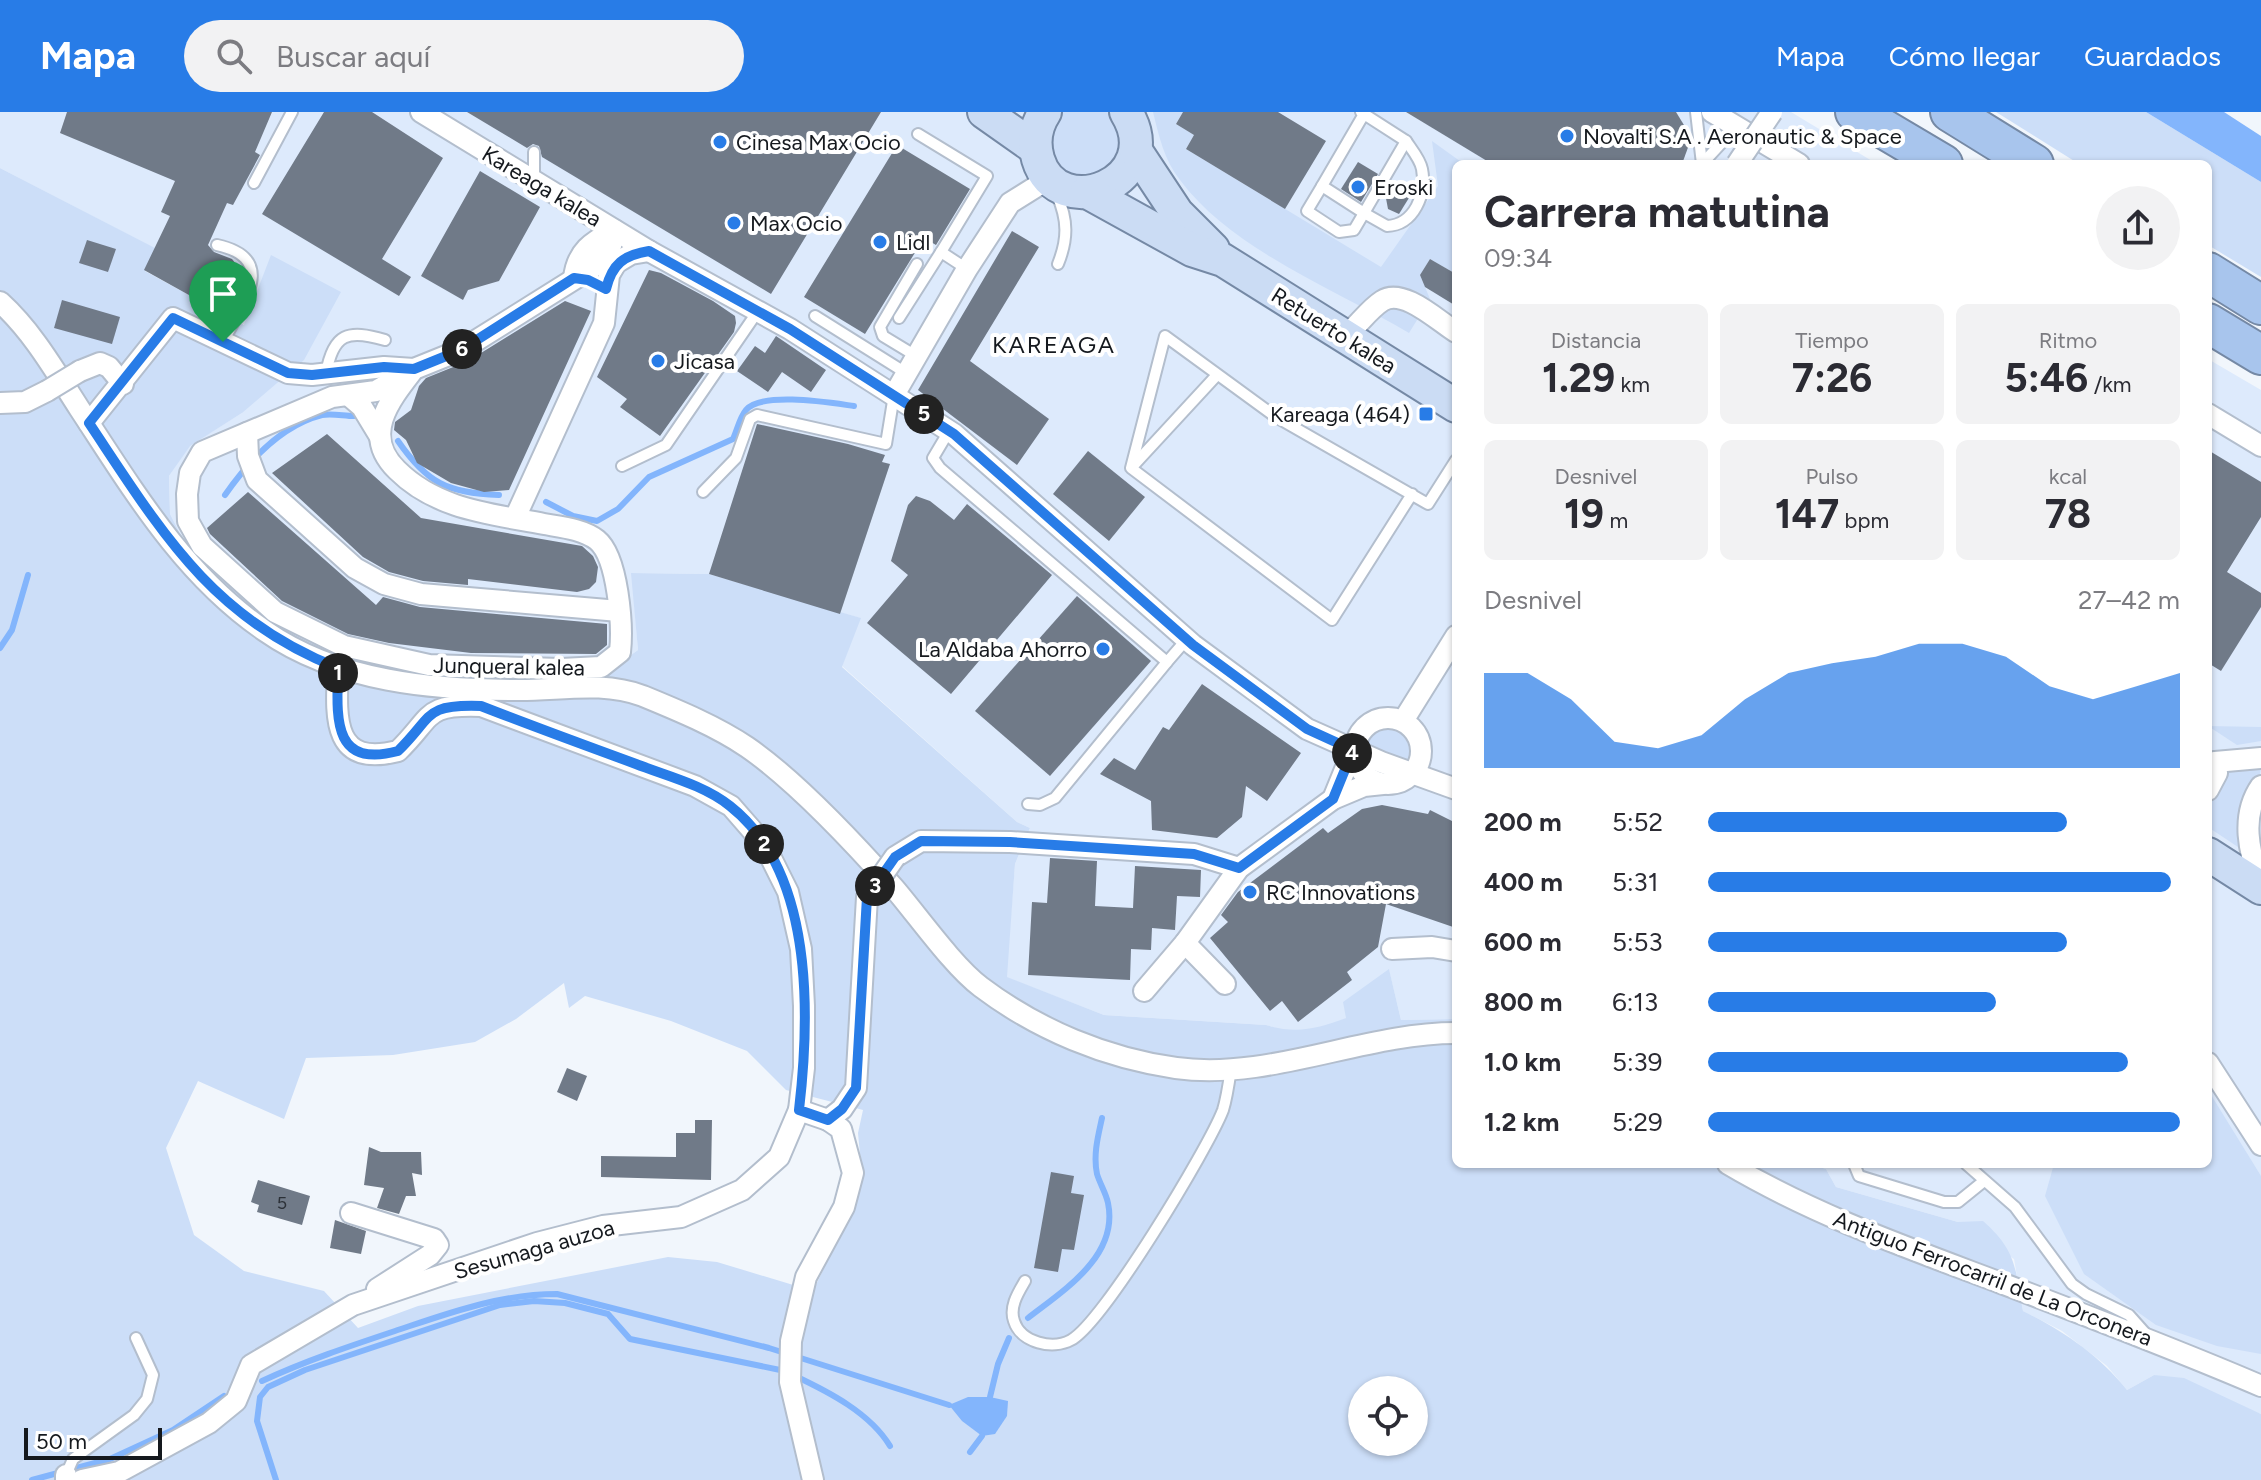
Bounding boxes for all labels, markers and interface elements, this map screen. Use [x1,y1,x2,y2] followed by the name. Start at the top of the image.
[184,20,744,92] search box
[40,33,136,79] text: Mapa
[212,34,256,78] icon: search
[276,38,430,75] text: Buscar aquí
[1776,39,1845,73] text: Mapa
[1889,39,2040,73] text: Cómo llegar
[2084,39,2221,73] text: Guardados
[1583,123,1902,150] place label: Novalti S.A . Aeronautic & Space
[1558,127,1576,145] marker: Novalti S.A . Aeronautic & Space
[736,129,901,156] place label: Cinesa Max Ocio
[711,133,729,151] marker: Cinesa Max Ocio
[477,140,606,233] street label: Kareaga kalea
[1374,174,1433,201] place label: Eroski
[1349,178,1367,196] marker: Eroski
[1484,185,1830,238] text: Carrera matutina
[2096,186,2180,270] button: share
[750,210,843,237] place label: Max Ocio
[725,214,743,232] marker: Max Ocio
[896,229,930,256] place label: Lidl
[871,233,889,251] marker: Lidl
[1484,242,1552,274] text: 09:34
[189,260,257,342] pin
[201,272,245,316] icon: arrive
[1266,281,1401,380] street label: Retuerto kalea
[1551,327,1641,354] text: Distancia
[1795,327,1869,354] text: Tiempo
[2039,327,2097,354] text: Ritmo
[442,329,482,369] pin: 6
[992,330,1116,359] district label: KAREAGA
[456,335,468,362] text: 6
[674,348,735,375] place label: Jicasa
[649,352,667,370] marker: Jicasa
[1542,354,1615,402] text: 1.29
[1792,354,1872,402] text: 7:26
[2004,354,2088,402] text: 5:46
[1615,371,1650,398] text: km
[2088,371,2132,398] text: /km
[904,394,944,434] pin: 5
[918,400,930,427] text: 5
[1270,401,1410,428] place label: Kareaga (464)
[1417,405,1435,423] marker: Kareaga (464)
[1555,463,1637,490] text: Desnivel
[1806,463,1858,490] text: Pulso
[2049,463,2087,490] text: kcal
[1564,490,1604,538] text: 19
[1775,490,1839,538] text: 147
[2045,490,2091,538] text: 78
[1604,507,1628,534] text: m
[1839,507,1889,534] text: bpm
[1484,584,1582,616] text: Desnivel
[2078,584,2180,616] text: 27–42 m
[918,636,1087,663] place label: La Aldaba Ahorro
[1094,640,1112,658] marker: La Aldaba Ahorro
[433,652,585,681] street label: Junqueral kalea
[318,653,358,693] pin: 1
[333,659,343,686] text: 1
[1332,733,1372,773] pin: 4
[1345,739,1359,766] text: 4
[1484,806,1562,838] text: 200 m
[1612,806,1663,838] text: 5:52
[744,824,784,864] pin: 2
[758,830,770,857] text: 2
[855,866,895,906] pin: 3
[1484,866,1563,898] text: 400 m
[1612,866,1658,898] text: 5:31
[869,872,881,899] text: 3
[1266,879,1415,906] place label: RC Innovations
[1241,883,1259,901] marker: RC Innovations
[1484,926,1562,958] text: 600 m
[1612,926,1663,958] text: 5:53
[1484,986,1562,1018] text: 800 m
[1612,986,1658,1018] text: 6:13
[1484,1046,1561,1078] text: 1.0 km
[1612,1046,1662,1078] text: 5:39
[1484,1106,1559,1138] text: 1.2 km
[1612,1106,1663,1138] text: 5:29
[277,1192,287,1214] house number: 5
[1830,1205,2156,1352] street label: Antiguo Ferrocarril de La Orconera
[451,1214,618,1285] street label: Sesumaga auzoa
[1348,1376,1428,1456] map controls
[1348,1376,1428,1456] button: locate
[24,1424,162,1460] scale bar
[36,1428,87,1455] text: 50 m

